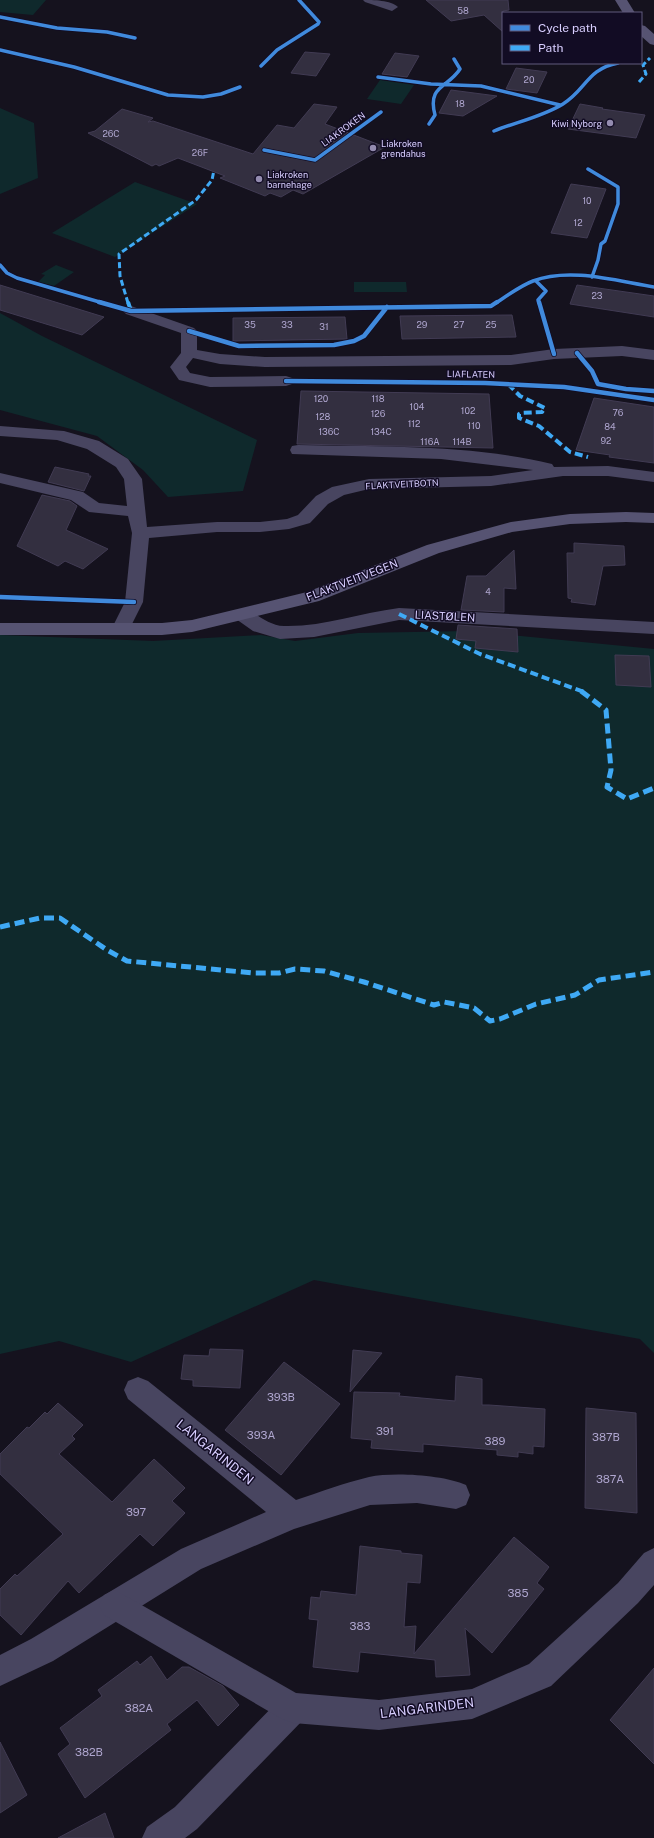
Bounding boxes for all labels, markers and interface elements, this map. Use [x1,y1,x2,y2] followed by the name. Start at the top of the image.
[457,5,469,16] house number: 58
[502,12,642,64] legend
[538,21,597,35] text: Cycle path
[538,41,564,55] text: Path
[524,74,535,85] house number: 20
[455,98,465,109] house number: 18
[319,109,367,149] street label: LIAKROKEN
[551,118,602,129] place label: Kiwi Nyborg
[605,118,615,128] marker: Kiwi Nyborg
[102,128,120,139] house number: 26C
[381,138,426,159] place label: Liakroken grendahus
[368,143,378,153] marker: Liakroken grendahus
[192,147,208,158] house number: 26F
[267,169,312,190] place label: Liakroken barnehage
[254,174,264,184] marker: Liakroken barnehage
[582,195,592,206] house number: 10
[573,217,583,228] house number: 12
[591,290,603,301] house number: 23
[244,319,256,330] house number: 35
[281,319,293,330] house number: 33
[417,319,428,330] house number: 29
[454,319,464,330] house number: 27
[485,319,497,330] house number: 25
[319,321,329,332] house number: 31
[447,368,495,380] street label: LIAFLATEN
[314,393,329,404] house number: 120
[371,393,385,404] house number: 118
[410,401,425,412] house number: 104
[461,405,475,416] house number: 102
[613,407,624,418] house number: 76
[371,408,386,419] house number: 126
[316,411,331,422] house number: 128
[408,418,420,429] house number: 112
[468,420,481,431] house number: 110
[604,421,616,432] house number: 84
[318,426,340,437] house number: 136C
[370,426,392,437] house number: 134C
[601,435,611,446] house number: 92
[420,436,440,447] house number: 116A
[452,436,472,447] house number: 114B
[365,477,439,491] street label: FLAKTVEITBOTN
[305,557,399,603] street label: FLAKTVEITVEGEN
[485,586,491,597] house number: 4
[414,608,476,624] street label: LIASTØLEN
[267,1391,295,1403] house number: 393B
[173,1416,257,1488] street label: LANGARINDEN
[376,1425,394,1437] house number: 391
[247,1429,275,1441] house number: 393A
[592,1431,620,1443] house number: 387B
[485,1435,506,1447] house number: 389
[596,1473,624,1485] house number: 387A
[126,1506,146,1518] house number: 397
[507,1587,529,1599] house number: 385
[350,1620,370,1632] house number: 383
[379,1695,475,1721] street label: LANGARINDEN
[125,1702,153,1714] house number: 382A
[75,1746,103,1758] house number: 382B

